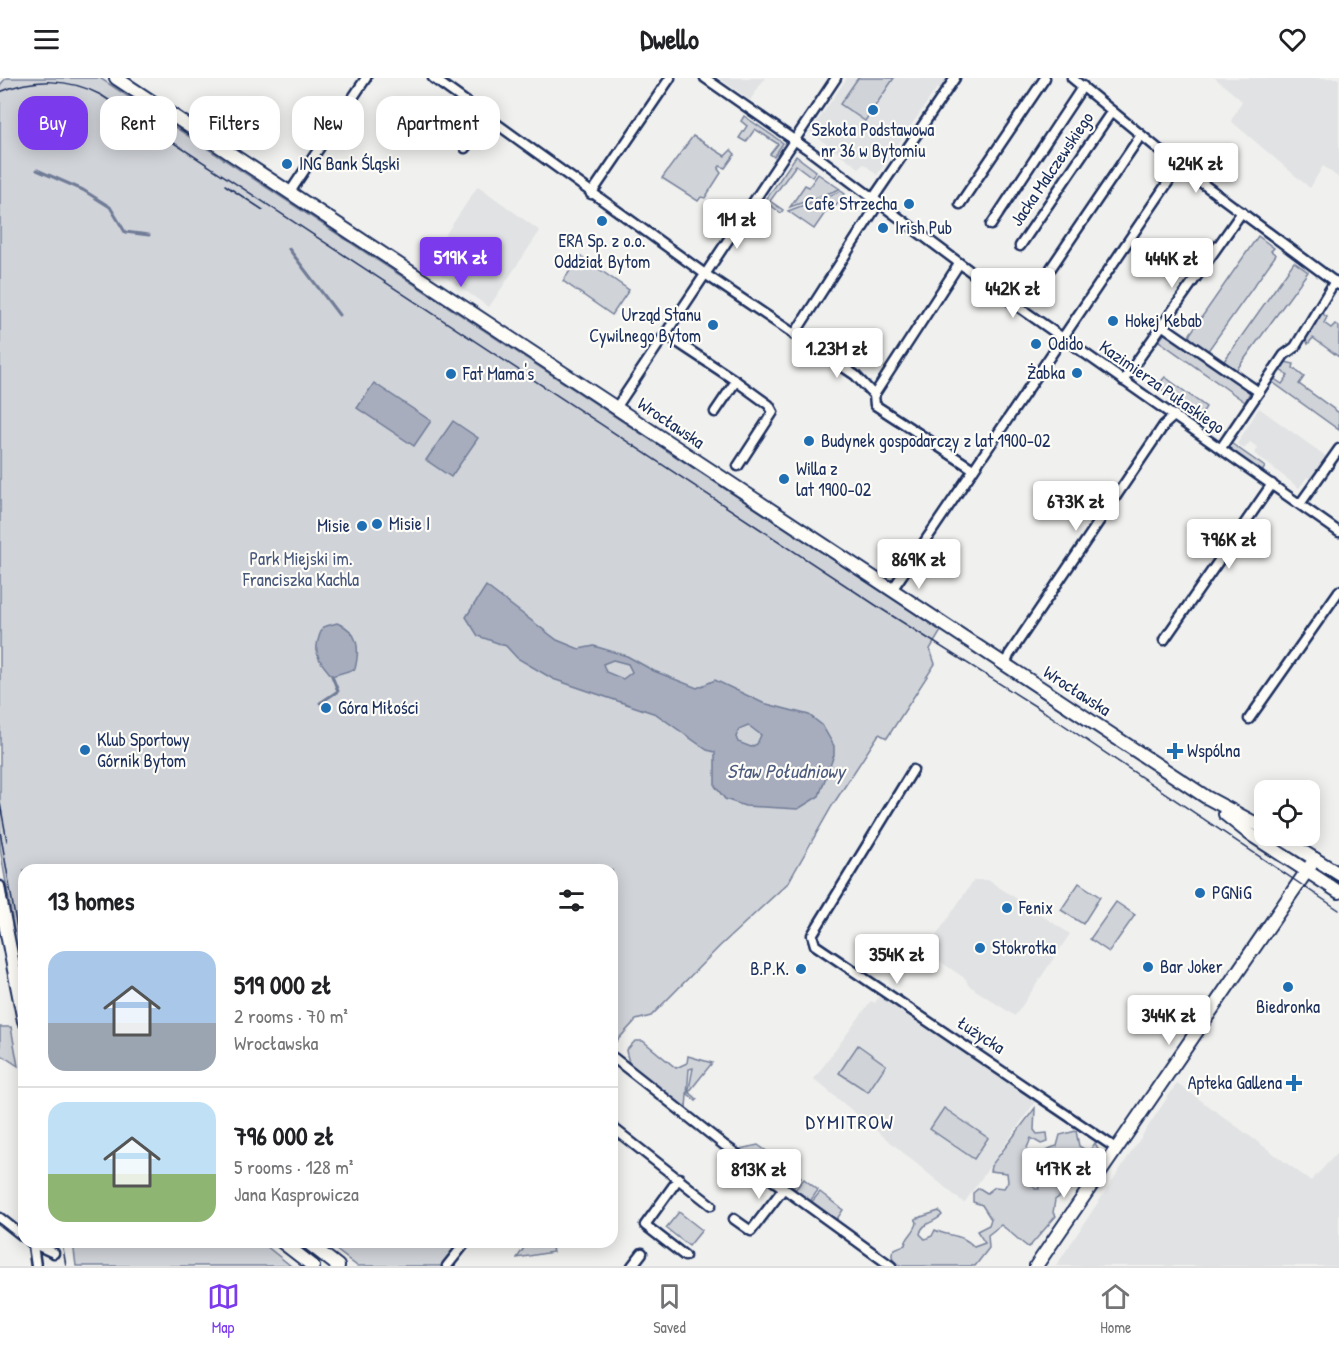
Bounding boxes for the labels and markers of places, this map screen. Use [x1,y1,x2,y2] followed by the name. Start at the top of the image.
[866,103,880,117] marker: Szkoła Podstawowa nr 36 w Bytomiu
[812,117,934,163] place label: Szkoła Podstawowa nr 36 w Bytomiu
[1141,143,1251,194] pin: 424K zł
[299,151,400,176] place label: ING Bank Śląski
[280,157,294,171] marker: ING Bank Śląski
[804,191,897,216] place label: Cafe Strzecha
[902,197,916,211] marker: Cafe Strzecha
[695,199,779,250] pin: 1M zł
[595,214,609,228] marker: ERA Sp. z o.o. Oddział Bytom
[895,215,952,240] place label: Irish Pub
[876,221,890,235] marker: Irish Pub
[554,228,650,274] place label: ERA Sp. z o.o. Oddział Bytom
[406,237,516,288] pin: 519K zł
[1117,238,1227,289] pin: 444K zł
[958,268,1068,319] pin: 442K zł
[589,302,701,348] place label: Urząd Stanu Cywilnego Bytom
[1125,308,1202,333] place label: Hokej Kebab
[1106,314,1120,328] marker: Hokej Kebab
[706,318,720,332] marker: Urząd Stanu Cywilnego Bytom
[775,328,899,379] pin: 1.23M zł
[1048,331,1083,356] place label: Odido
[1029,337,1043,351] marker: Odido
[1027,360,1065,385] place label: Żabka
[462,361,534,386] place label: Fat Mama's
[1070,366,1084,380] marker: Żabka
[444,367,458,381] marker: Fat Mama's
[821,428,1051,453] place label: Budynek gospodarczy z lat 1900-02
[802,434,816,448] marker: Budynek gospodarczy z lat 1900-02
[796,456,872,502] place label: Willa z lat 1900-02
[777,472,791,486] marker: Willa z lat 1900-02
[1021,481,1131,532] pin: 673K zł
[389,511,430,536] place label: Misie I
[317,513,350,538] place label: Misie
[370,517,384,531] marker: Misie I
[355,519,369,533] marker: Misie
[1174,519,1284,570] pin: 796K zł
[864,539,974,590] pin: 869K zł
[338,695,419,720] place label: Góra Miłości
[319,701,333,715] marker: Góra Miłości
[97,727,190,773] place label: Klub Sportowy Górnik Bytom
[1187,738,1240,763] place label: Wspólna
[78,743,92,757] marker: Klub Sportowy Górnik Bytom
[1168,744,1182,758] marker: Wspólna
[1212,880,1252,905] place label: PGNiG
[1193,886,1207,900] marker: PGNiG
[1018,895,1053,920] place label: Fenix
[1000,901,1014,915] marker: Fenix
[842,934,952,985] pin: 354K zł
[992,935,1056,960] place label: Stokrotka
[973,941,987,955] marker: Stokrotka
[1160,954,1223,979] place label: Bar Joker
[750,956,789,981] place label: B.P.K.
[1141,960,1155,974] marker: Bar Joker
[794,962,808,976] marker: B.P.K.
[1281,980,1295,994] marker: Biedronka
[1256,994,1320,1019] place label: Biedronka
[1114,995,1224,1046] pin: 344K zł
[1188,1070,1282,1095] place label: Apteka Gallena
[1287,1076,1301,1090] marker: Apteka Gallena
[1009,1148,1119,1199] pin: 417K zł
[704,1149,814,1200] pin: 813K zł

